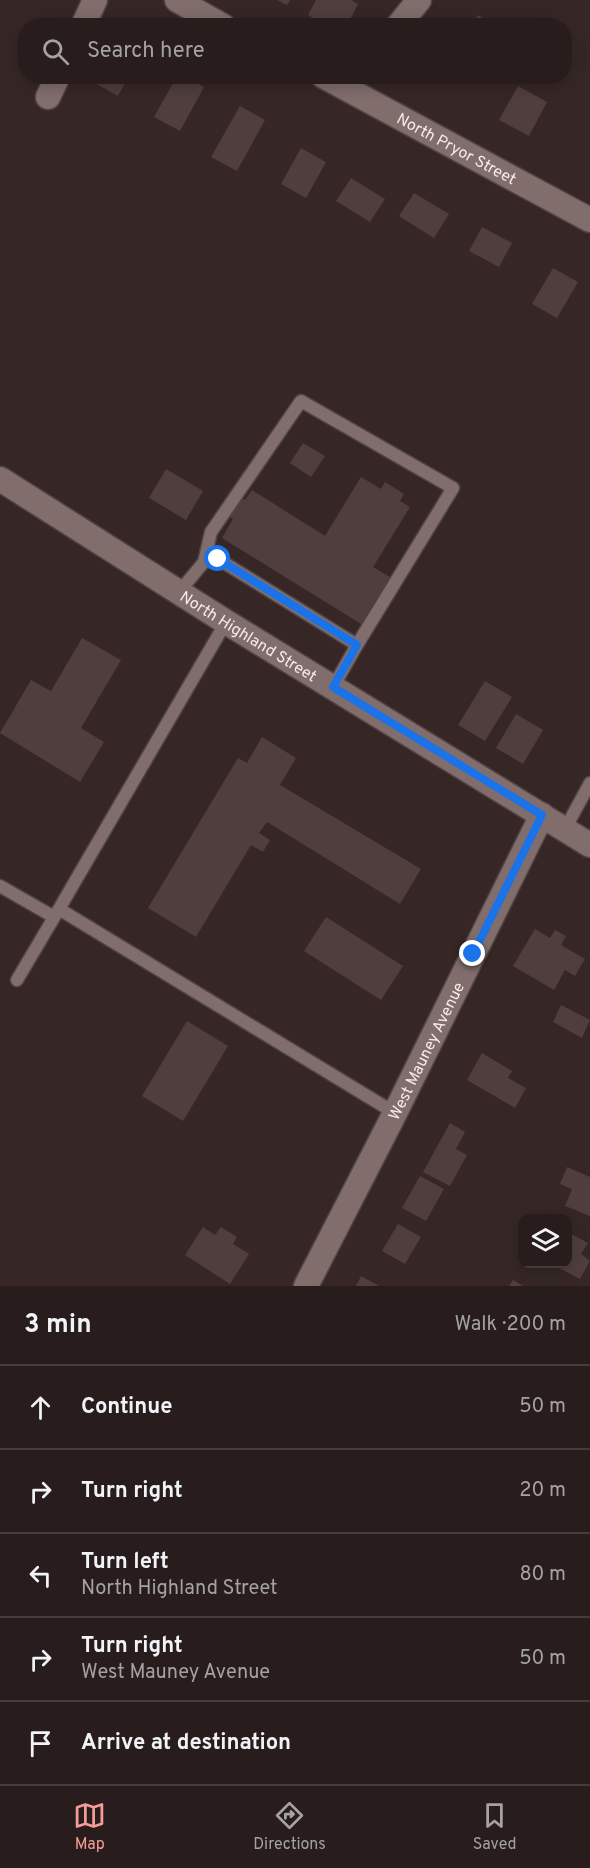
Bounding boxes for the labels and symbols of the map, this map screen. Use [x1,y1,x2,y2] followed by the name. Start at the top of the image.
[393,110,519,190] street label: North Pryor Street
[204,545,230,571] route start
[175,587,320,687] street label: North Highland Street
[459,940,485,966] route end
[385,979,470,1124] street label: West Mauney Avenue

